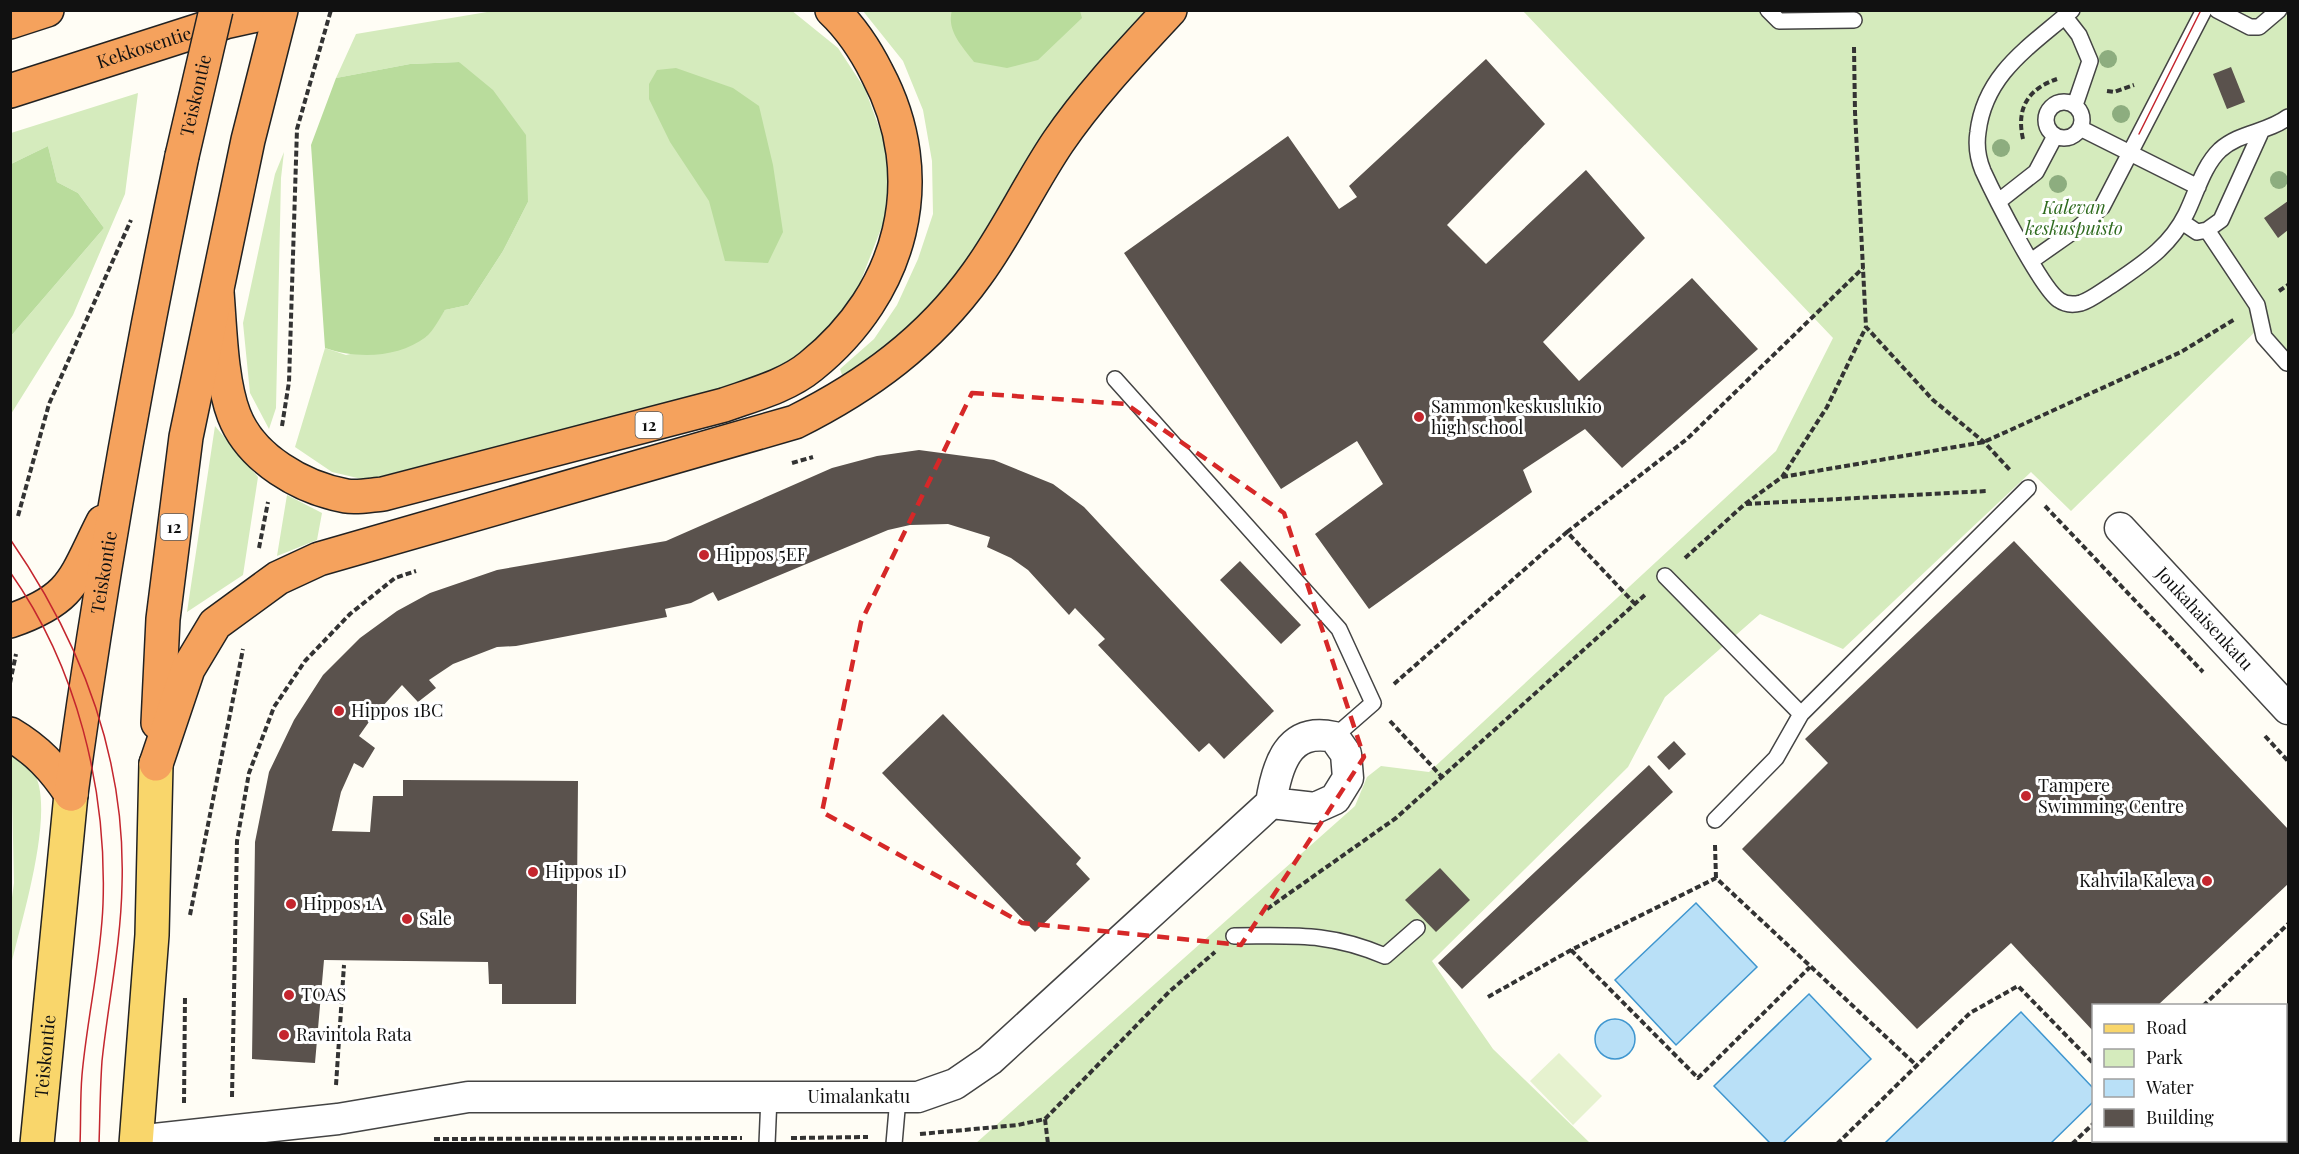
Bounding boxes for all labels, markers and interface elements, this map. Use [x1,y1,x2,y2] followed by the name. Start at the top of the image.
[94,21,194,73] street label: Kekkosentie
[174,52,216,139] street label: Teiskontie
[2024,195,2123,240] park label: Kalevan keskuspuisto
[1431,394,1602,439] place label: Sammon keskuslukio high school
[1412,410,1426,424] marker: Sammon keskuslukio high school
[636,412,662,438] road number: 12
[160,514,188,540] road number: 12
[85,529,122,615] street label: Teiskontie
[716,542,807,566] place label: Hippos 5EF
[697,548,711,562] marker: Hippos 5EF
[2150,561,2259,675] street label: Joukahaisenkatu
[351,698,443,722] place label: Hippos 1BC
[332,704,346,718] marker: Hippos 1BC
[2038,773,2184,818] place label: Tampere Swimming Centre
[2019,789,2033,803] marker: Tampere Swimming Centre
[545,859,627,883] place label: Hippos 1D
[526,865,540,879] marker: Hippos 1D
[2079,868,2195,892] place label: Kahvila Kaleva
[2200,874,2214,888] marker: Kahvila Kaleva
[303,891,384,915] place label: Hippos 1A
[284,897,298,911] marker: Hippos 1A
[419,906,452,930] place label: Sale
[400,912,414,926] marker: Sale
[301,982,346,1006] place label: TOAS
[282,988,296,1002] marker: TOAS
[2092,1004,2287,1142] legend
[29,1014,61,1099] street label: Teiskontie
[2146,1015,2187,1039] text: Road
[296,1022,412,1046] place label: Ravintola Rata
[277,1028,291,1042] marker: Ravintola Rata
[2146,1045,2183,1069] text: Park
[2145,1075,2194,1099] text: Water
[808,1084,911,1108] street label: Uimalankatu
[2146,1105,2214,1129] text: Building

